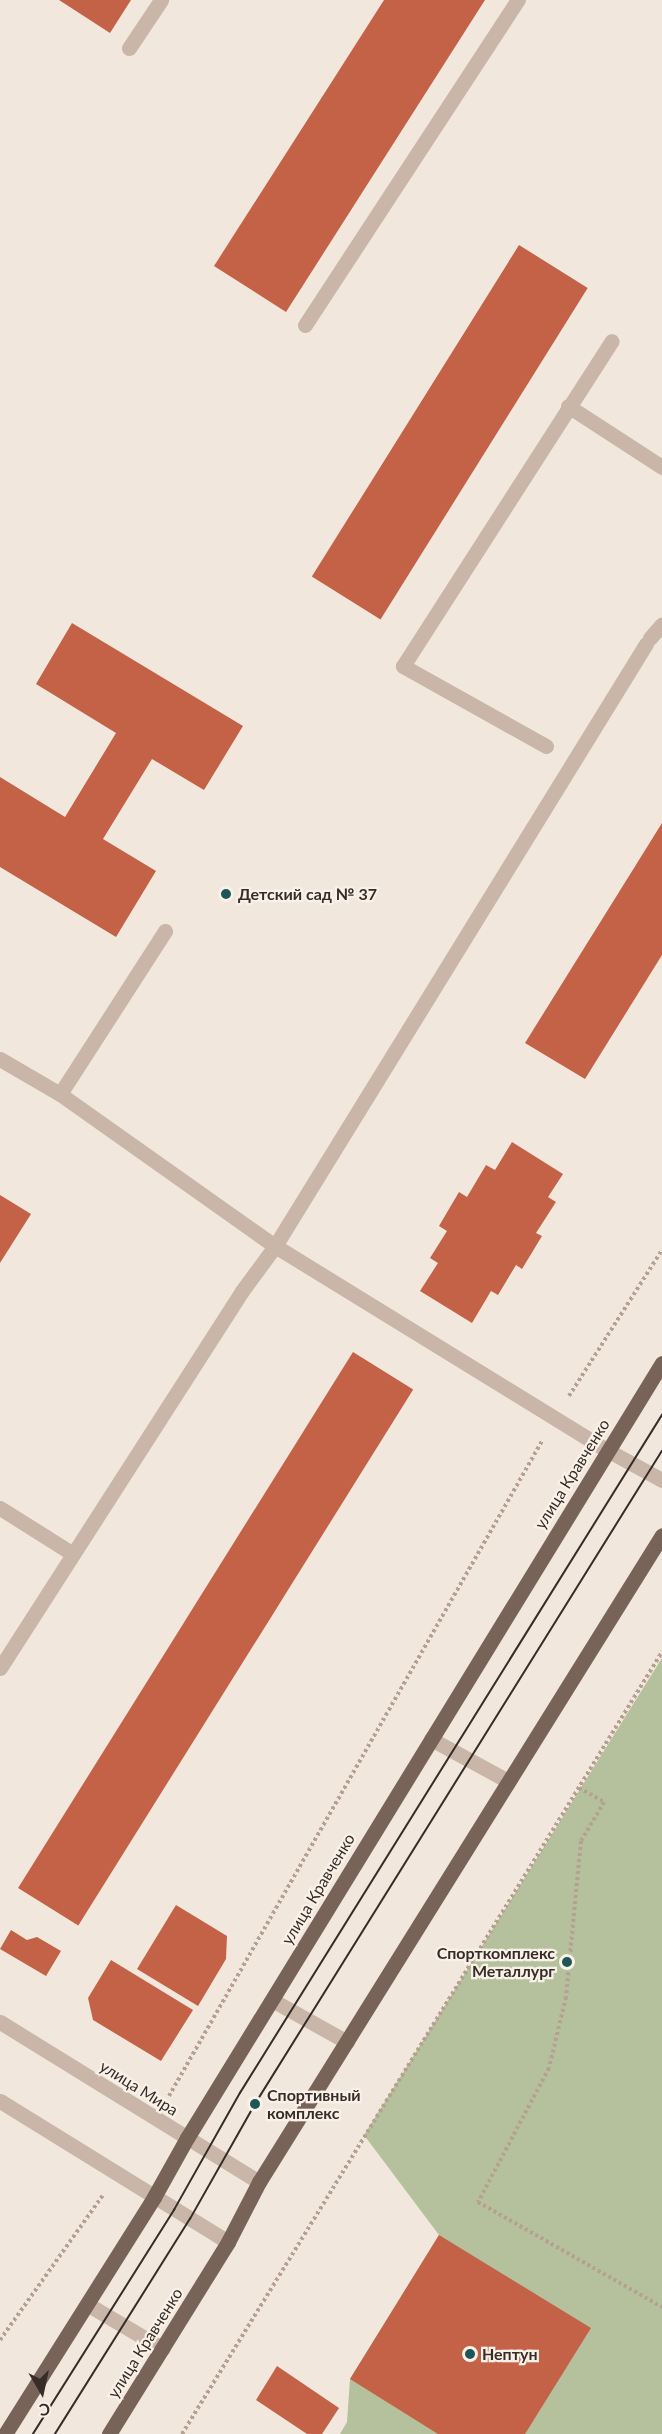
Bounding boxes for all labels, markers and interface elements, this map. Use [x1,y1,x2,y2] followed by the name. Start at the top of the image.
[238,884,377,904] place label: Детский сад № 37
[219,887,233,901] marker: Детский сад № 37
[530,1415,614,1533] street label: улица Кравченко
[277,1830,359,1948] street label: улица Кравченко
[437,1943,555,1981] place label: Спорткомплекс Металлург
[560,1955,574,1969] marker: Спорткомплекс Металлург
[96,2056,182,2120] street label: улица Мира
[267,2085,361,2123] place label: Спортивный комплекс
[248,2097,262,2111] marker: Спортивный комплекс
[103,2284,187,2402] street label: улица Кравченко
[482,2344,537,2364] place label: Нептун
[463,2347,477,2361] marker: Нептун
[12,2362,72,2422] north arrow
[38,2400,52,2420] text: С

